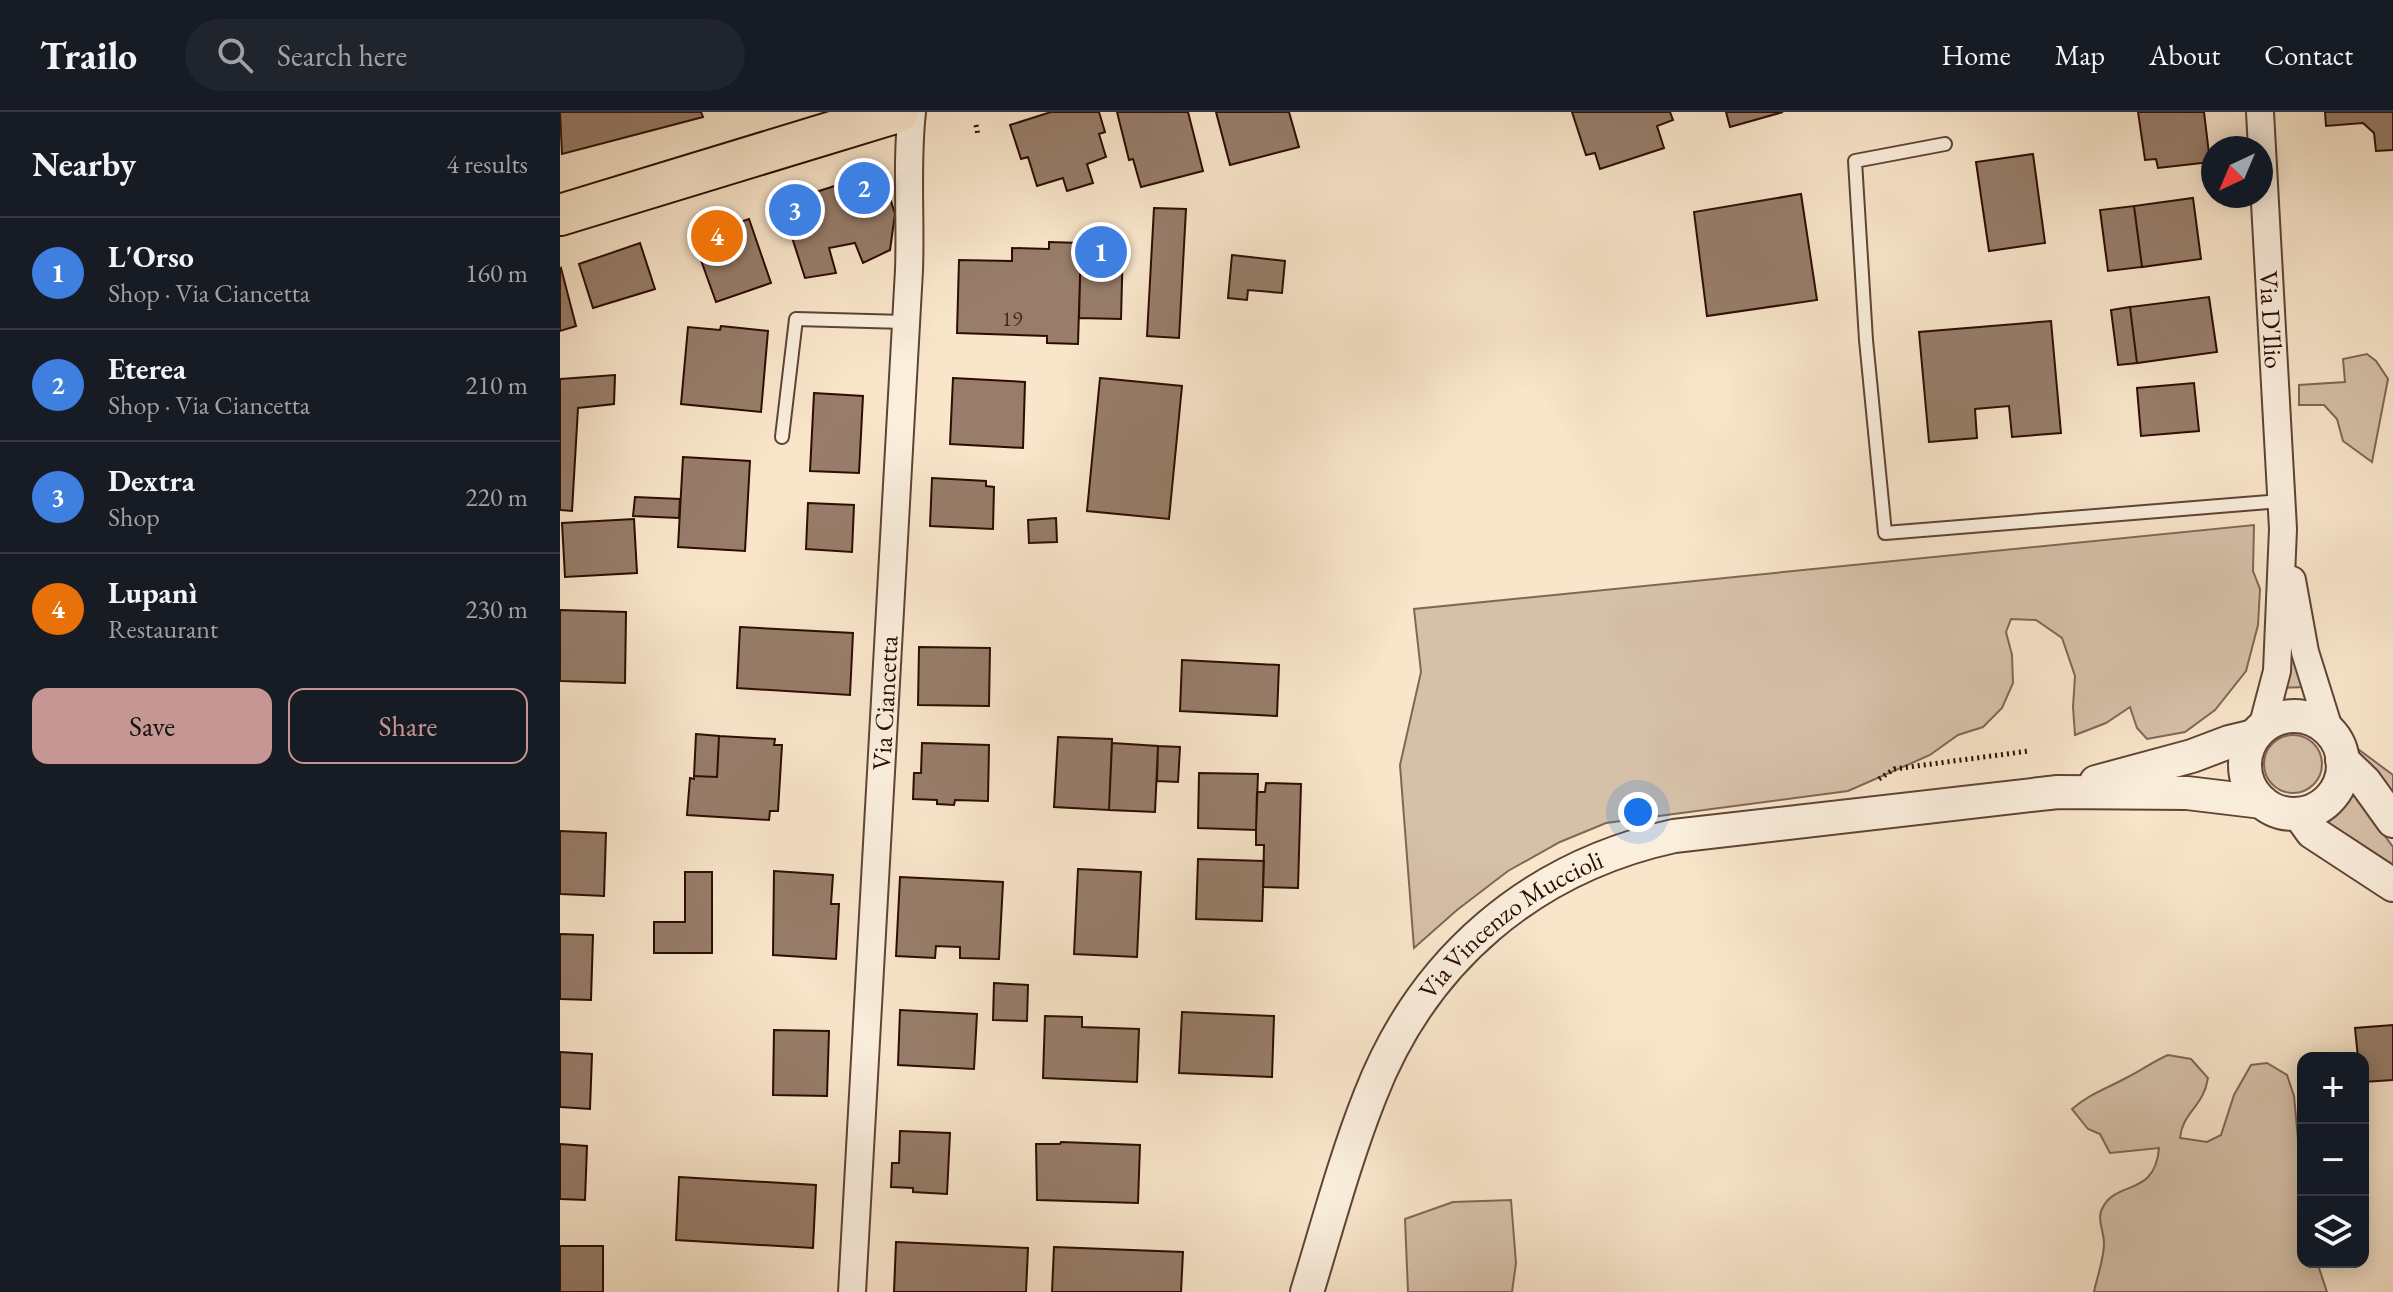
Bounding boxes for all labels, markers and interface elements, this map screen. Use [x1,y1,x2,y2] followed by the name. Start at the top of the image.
[185,19,745,91] search box
[40,31,137,80] text: Trailo
[213,33,257,77] icon: search
[277,36,407,75] text: Search here
[1941,37,2011,73] text: Home
[2055,37,2105,73] text: Map
[2149,37,2220,73] text: About
[2264,37,2353,73] text: Contact
[2201,136,2273,208] north arrow
[32,142,136,186] text: Nearby
[447,147,528,181] text: 4 results
[838,158,890,218] pin: 2
[769,180,821,240] pin: 3
[691,206,743,266] pin: 4
[1075,222,1127,282] pin: 1
[108,237,194,276] text: L'Orso
[51,256,65,290] text: 1
[465,256,528,290] text: 160 m
[2252,270,2291,370] street label: Via D'Ilio
[108,276,310,310] text: Shop · Via Ciancetta
[1001,304,1023,333] house number: 19
[108,349,186,388] text: Eterea
[51,368,65,402] text: 2
[465,368,528,402] text: 210 m
[108,388,310,422] text: Shop · Via Ciancetta
[108,461,195,500] text: Dextra
[51,480,65,514] text: 3
[465,480,528,514] text: 220 m
[108,500,160,534] text: Shop
[108,573,198,612] text: Lupanì
[51,592,65,626] text: 4
[465,592,528,626] text: 230 m
[108,612,218,646] text: Restaurant
[864,634,906,771] street label: Via Ciancetta
[32,688,272,764] button: Save
[288,688,528,764] button: Share
[1618,792,1658,832] your location
[1411,842,1608,1006] street label: Via Vincenzo Muccioli
[2297,1052,2369,1268] map controls
[2297,1052,2369,1124] button: +
[2297,1124,2369,1196] button: −
[2297,1196,2369,1268] button: layers

